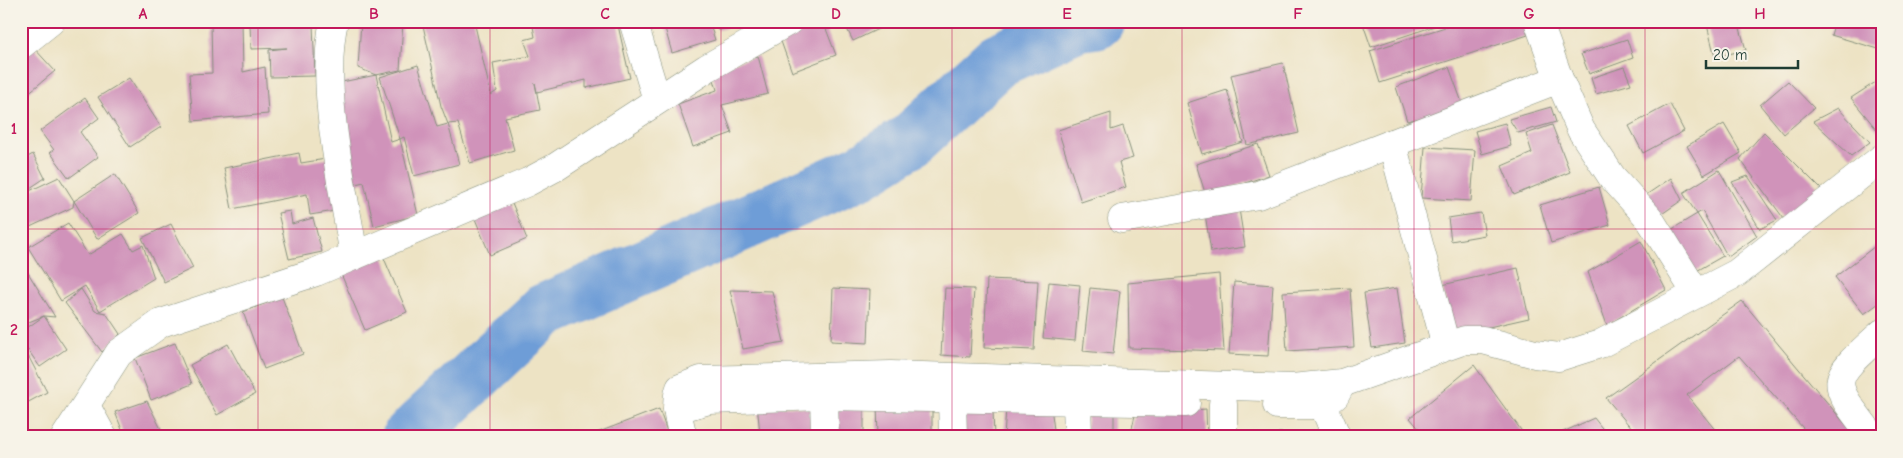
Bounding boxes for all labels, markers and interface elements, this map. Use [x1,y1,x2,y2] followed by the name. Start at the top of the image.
[139,5,148,23] text: A
[369,5,379,23] text: B
[600,5,610,23] text: C
[831,5,841,23] text: D
[1062,5,1072,23] text: E
[1293,5,1303,23] text: F
[1523,5,1535,23] text: G
[1754,5,1766,23] text: H
[1706,38,1798,70] scale bar
[1713,46,1747,64] text: 20 m
[11,120,17,138] text: 1
[10,321,18,339] text: 2

